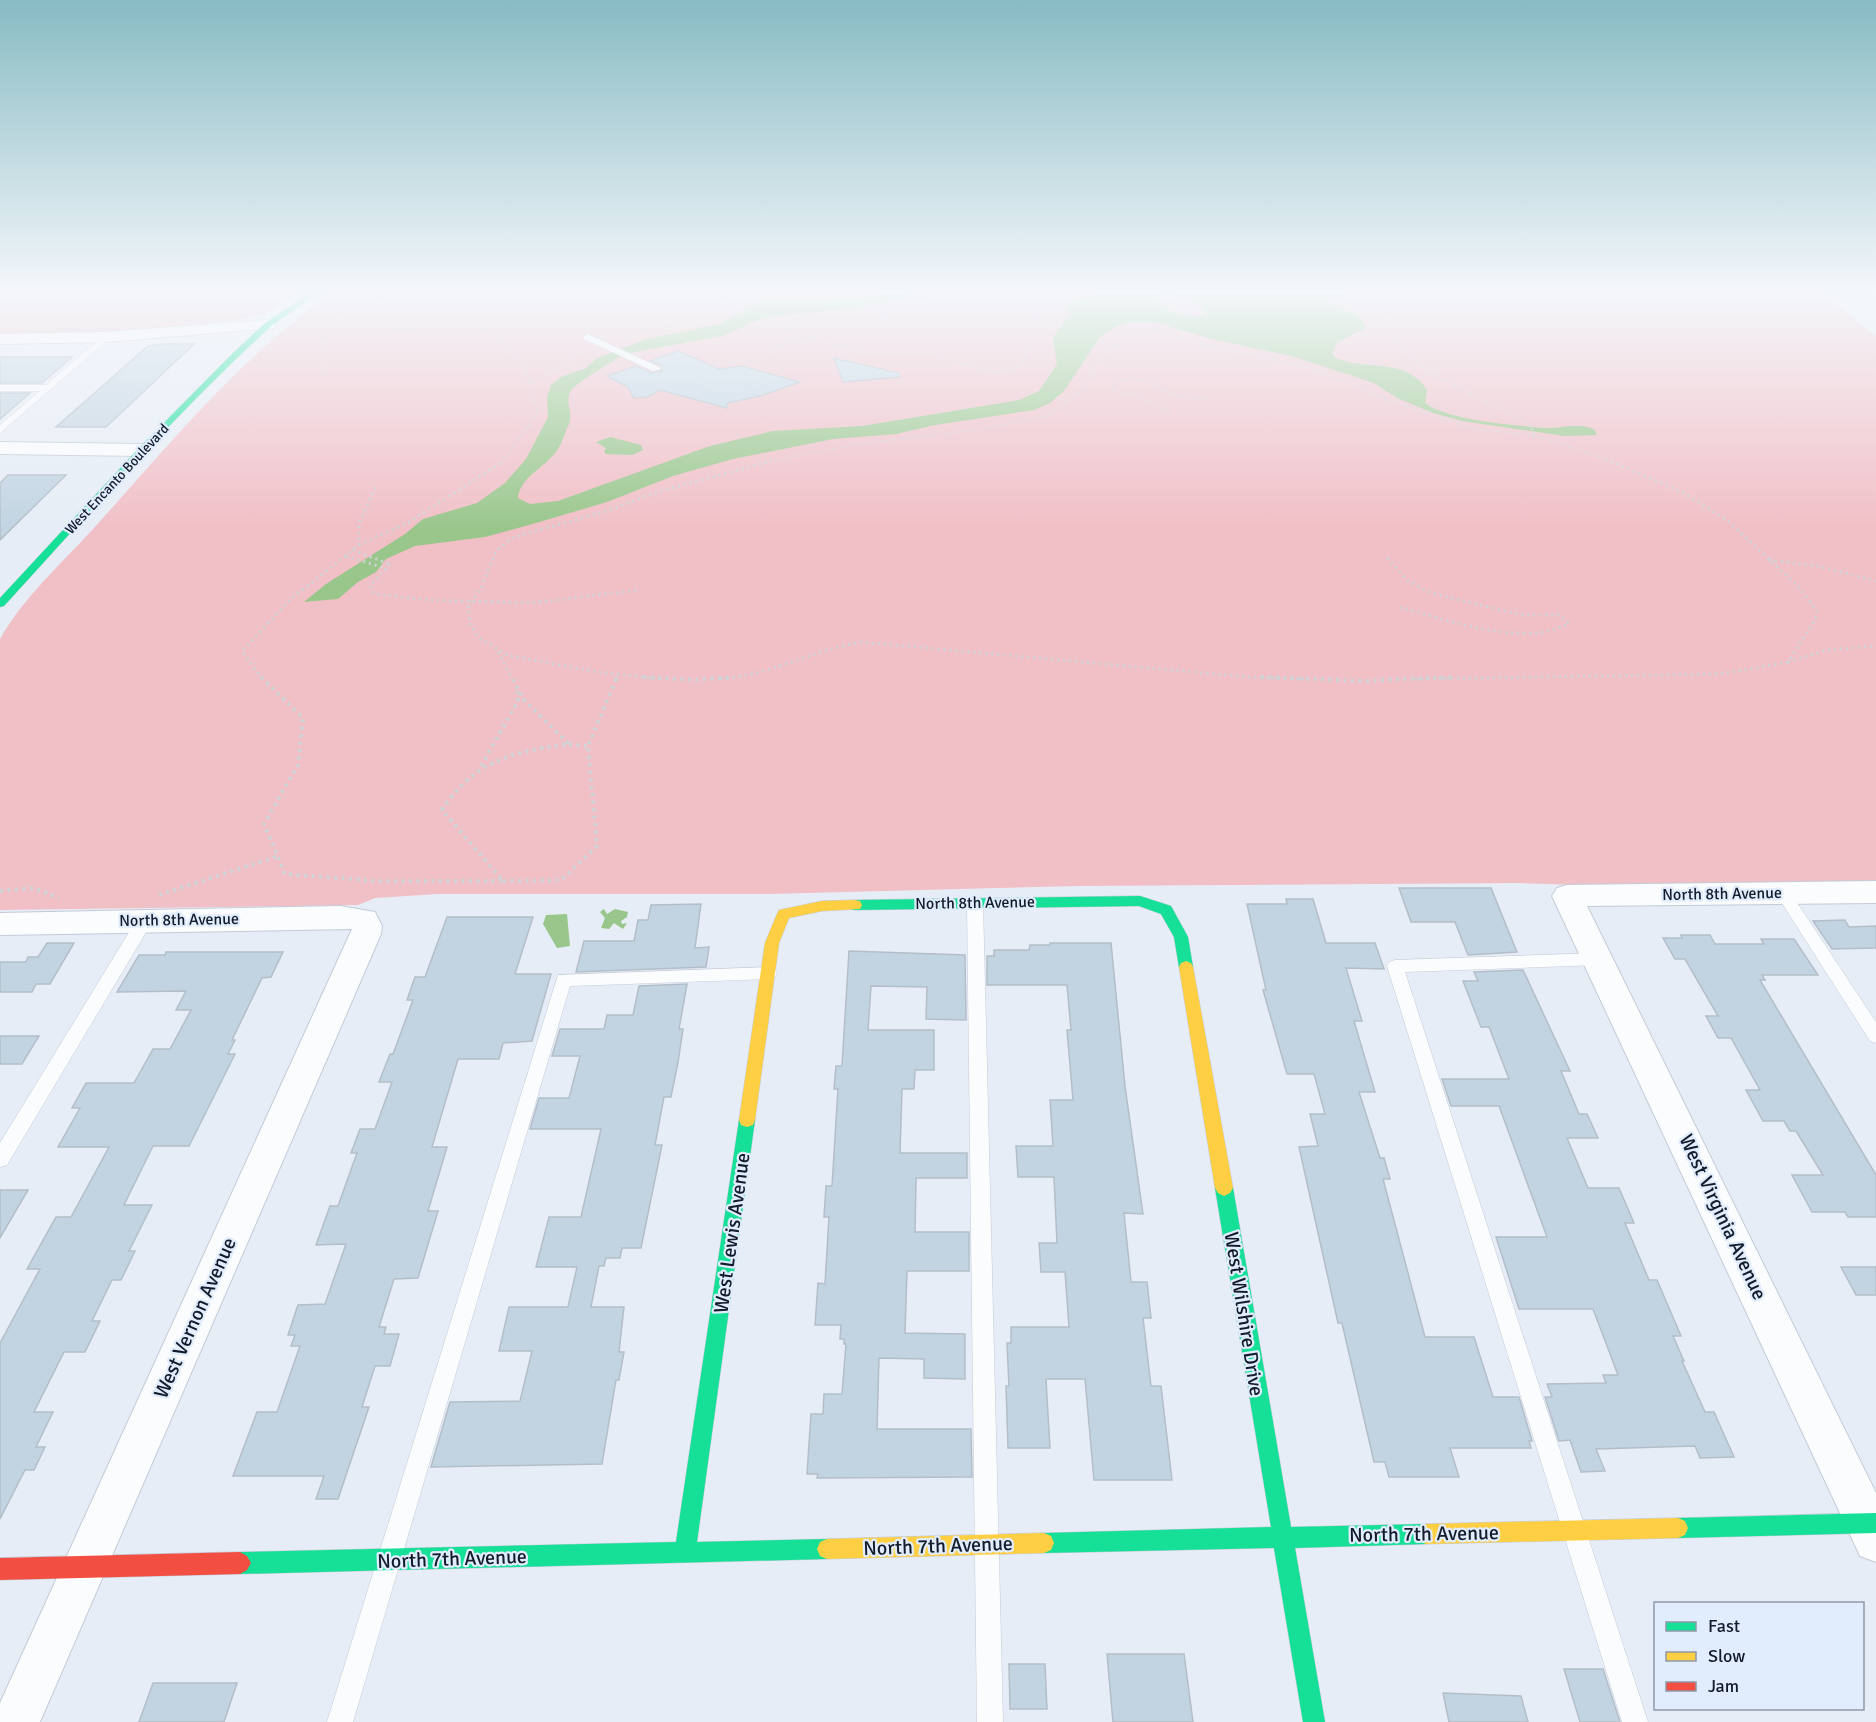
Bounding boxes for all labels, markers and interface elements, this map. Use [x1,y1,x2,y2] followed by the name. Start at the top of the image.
[61,420,173,538] street label: West Encanto Boulevard
[1662,883,1782,905] street label: North 8th Avenue
[915,892,1035,914] street label: North 8th Avenue
[119,909,239,931] street label: North 8th Avenue
[1674,1130,1772,1304] street label: West Virginia Avenue
[708,1151,756,1315] street label: West Lewis Avenue
[1219,1230,1269,1398] street label: West Wilshire Drive
[148,1234,242,1402] street label: West Vernon Avenue
[1349,1520,1499,1548] street label: North 7th Avenue
[863,1531,1013,1561] street label: North 7th Avenue
[377,1544,527,1574] street label: North 7th Avenue
[1654,1602,1864,1710] legend
[1708,1615,1740,1637] text: Fast
[1708,1645,1745,1667] text: Slow
[1708,1675,1739,1697] text: Jam

